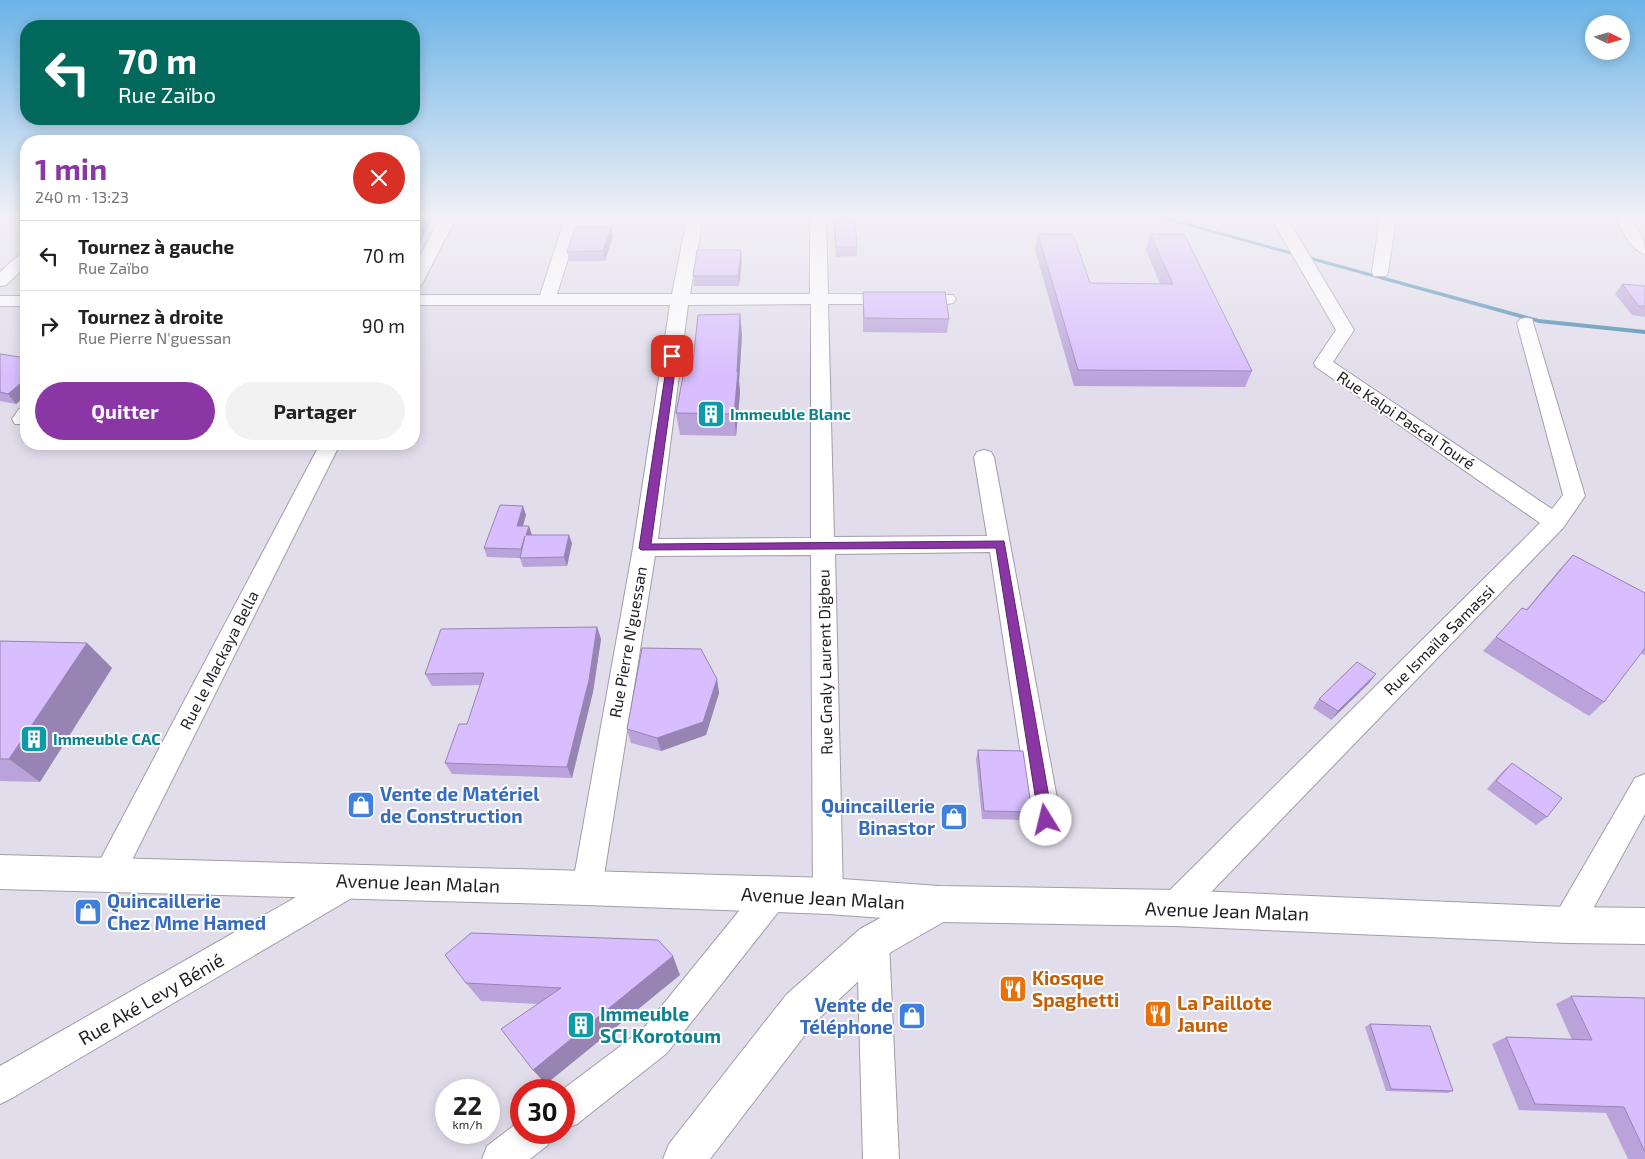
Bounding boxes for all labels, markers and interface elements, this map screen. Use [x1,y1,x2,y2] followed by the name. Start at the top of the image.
[1585,15,1630,60] north arrow
[1585,15,1630,60] map controls
[118,39,197,81] text: 70 m
[35,40,100,105] icon: left
[118,81,216,107] text: Rue Zaïbo
[35,150,107,186] text: 1 min
[353,152,405,204] button: close
[35,187,129,206] text: 240 m · 13:23
[78,235,234,258] text: Tournez à gauche
[35,242,63,270] icon: left
[363,244,405,267] text: 70 m
[78,258,149,277] text: Rue Zaïbo
[78,305,224,328] text: Tournez à droite
[35,312,63,340] icon: right
[362,314,405,337] text: 90 m
[78,328,231,347] text: Rue Pierre N'guessan
[651,335,693,377] pin
[658,342,686,370] icon: arrive
[1334,366,1479,473] street label: Rue Kalpi Pascal Touré
[35,382,215,440] button: Quitter
[225,382,405,440] button: Partager
[696,399,726,429] building icon: Immeuble Blanc
[730,404,851,423] place label: Immeuble Blanc
[605,565,650,719] street label: Rue Pierre N'guessan
[813,569,836,755] street label: Rue Gnaly Laurent Digbeu
[1380,581,1498,699] street label: Rue Ismaïla Samassi
[175,587,262,732] street label: Rue le Mackaya Bella
[19,724,49,754] building icon: Immeuble CAC
[53,729,161,748] place label: Immeuble CAC
[380,782,540,827] place label: Vente de Matériel de Construction
[346,790,376,820] shop icon: Vente de Matériel de Construction
[1019,793,1071,845] position arrow
[821,794,935,839] place label: Quincaillerie Binastor
[939,802,969,832] shop icon: Quincaillerie Binastor
[336,868,500,897] street label: Avenue Jean Malan
[740,882,906,913] street label: Avenue Jean Malan
[107,889,266,934] place label: Quincaillerie Chez Mme Hamed
[1145,896,1309,925] street label: Avenue Jean Malan
[73,897,103,927] shop icon: Quincaillerie Chez Mme Hamed
[74,948,227,1050] street label: Rue Aké Levy Bénié
[1032,966,1119,1011] place label: Kiosque Spaghetti
[998,974,1028,1004] restaurant icon: Kiosque Spaghetti
[1177,991,1272,1036] place label: La Paillote Jaune
[800,993,893,1038] place label: Vente de Téléphone
[1143,999,1173,1029] restaurant icon: La Paillote Jaune
[897,1001,927,1031] shop icon: Vente de Téléphone
[600,1002,721,1047] place label: Immeuble SCI Korotoum
[566,1010,596,1040] building icon: Immeuble SCI Korotoum
[510,1079,575,1144] speed limit sign: 30
[453,1090,482,1120] text: 22
[453,1117,482,1131] text: km/h

